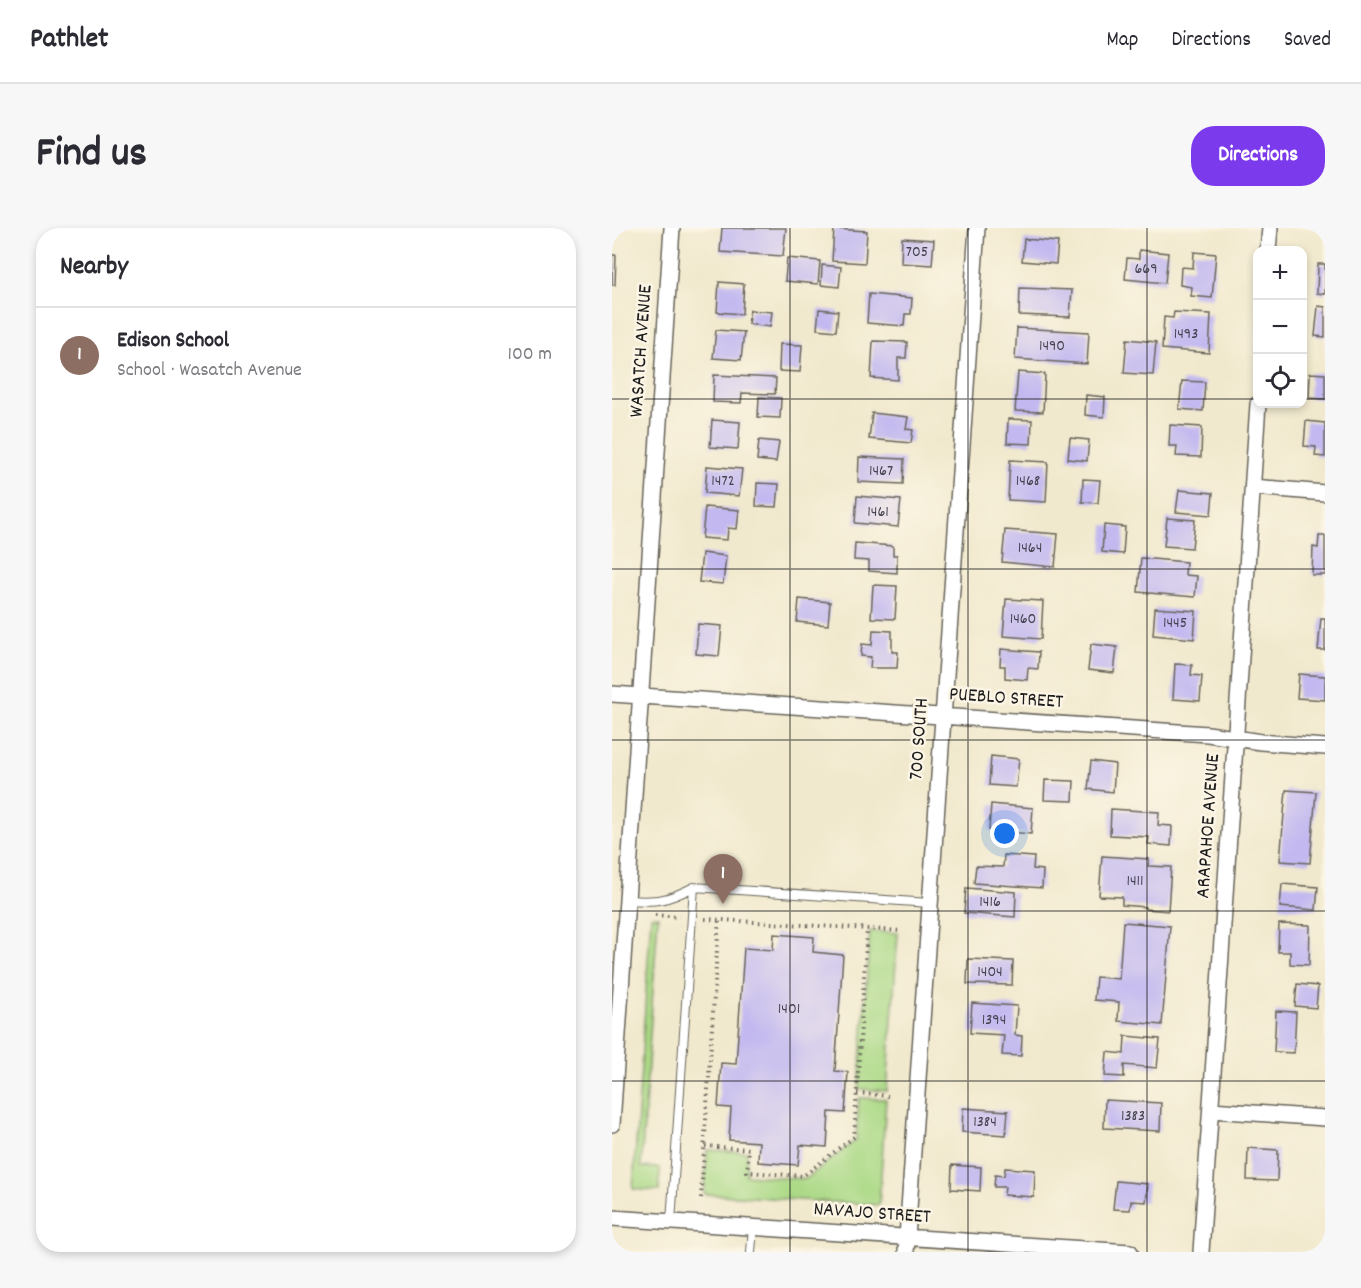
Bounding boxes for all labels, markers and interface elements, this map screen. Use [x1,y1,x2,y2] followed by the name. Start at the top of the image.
[30,21,108,61] text: Pathlet
[1107,26,1138,56] text: Map
[1171,26,1251,56] text: Directions
[1284,26,1331,56] text: Saved
[36,126,147,186] text: Find us
[1191,126,1325,186] button: Directions
[906,241,928,264] house number: 705
[1253,246,1307,408] map controls
[1253,246,1307,300] button: +
[60,249,128,286] text: Nearby
[1134,258,1158,281] house number: 669
[623,284,661,418] street label: WASATCH AVENUE
[1253,300,1307,354] button: −
[1174,323,1198,346] house number: 1493
[117,326,229,357] text: Edison School
[1039,335,1065,358] house number: 1490
[77,341,82,369] text: 1
[508,341,552,369] text: 100 m
[1253,354,1307,408] button: locate
[117,357,302,385] text: School · Wasatch Avenue
[869,460,893,483] house number: 1467
[711,470,735,493] house number: 1472
[1016,470,1040,493] house number: 1468
[867,501,889,524] house number: 1461
[1018,537,1042,560] house number: 1464
[1010,608,1036,631] house number: 1460
[1163,612,1187,635] house number: 1445
[948,681,1064,717] street label: PUEBLO STREET
[903,697,937,781] street label: 700 SOUTH
[1190,753,1228,899] street label: ARAPAHOE AVENUE
[990,819,1019,848] your location
[704,854,742,904] pin: 1
[1126,870,1144,893] house number: 1411
[979,891,1001,914] house number: 1416
[977,961,1003,984] house number: 1404
[778,998,800,1021] house number: 1401
[982,1009,1006,1032] house number: 1394
[1121,1105,1145,1128] house number: 1383
[973,1111,997,1134] house number: 1384
[812,1196,932,1232] street label: NAVAJO STREET

